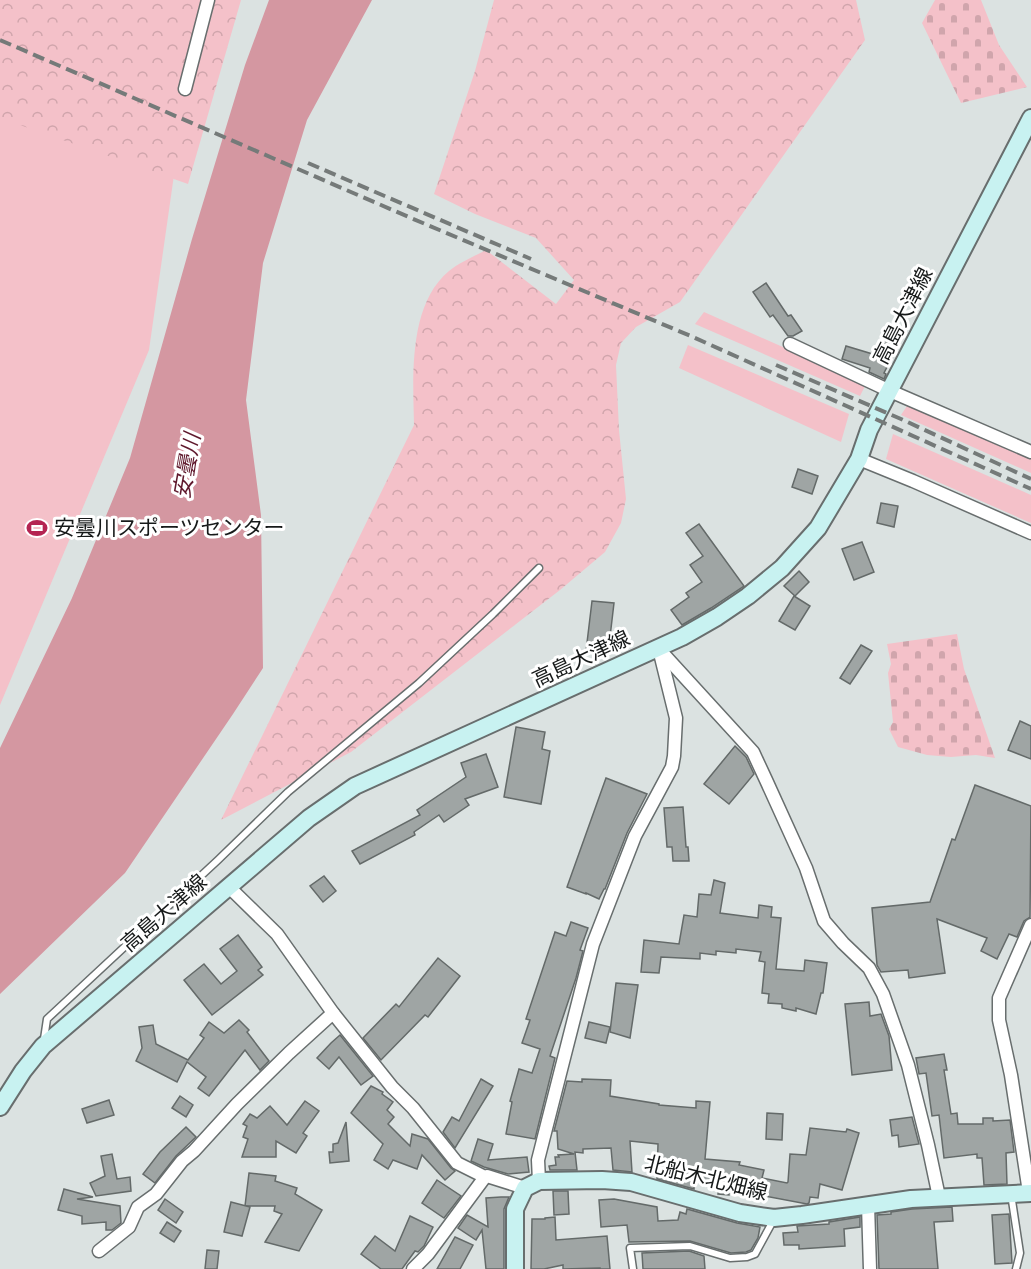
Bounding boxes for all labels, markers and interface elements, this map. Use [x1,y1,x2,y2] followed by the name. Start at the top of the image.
[868,264,938,368] street label: 高島大津線
[169,429,205,501] water label: 安曇川
[25,516,49,540] sports icon: 安曇川スポーツセンター
[54,516,285,540] place label: 安曇川スポーツセンター
[528,626,634,692] street label: 高島大津線
[117,870,211,956] street label: 高島大津線
[642,1151,770,1205] street label: 北船木北畑線

